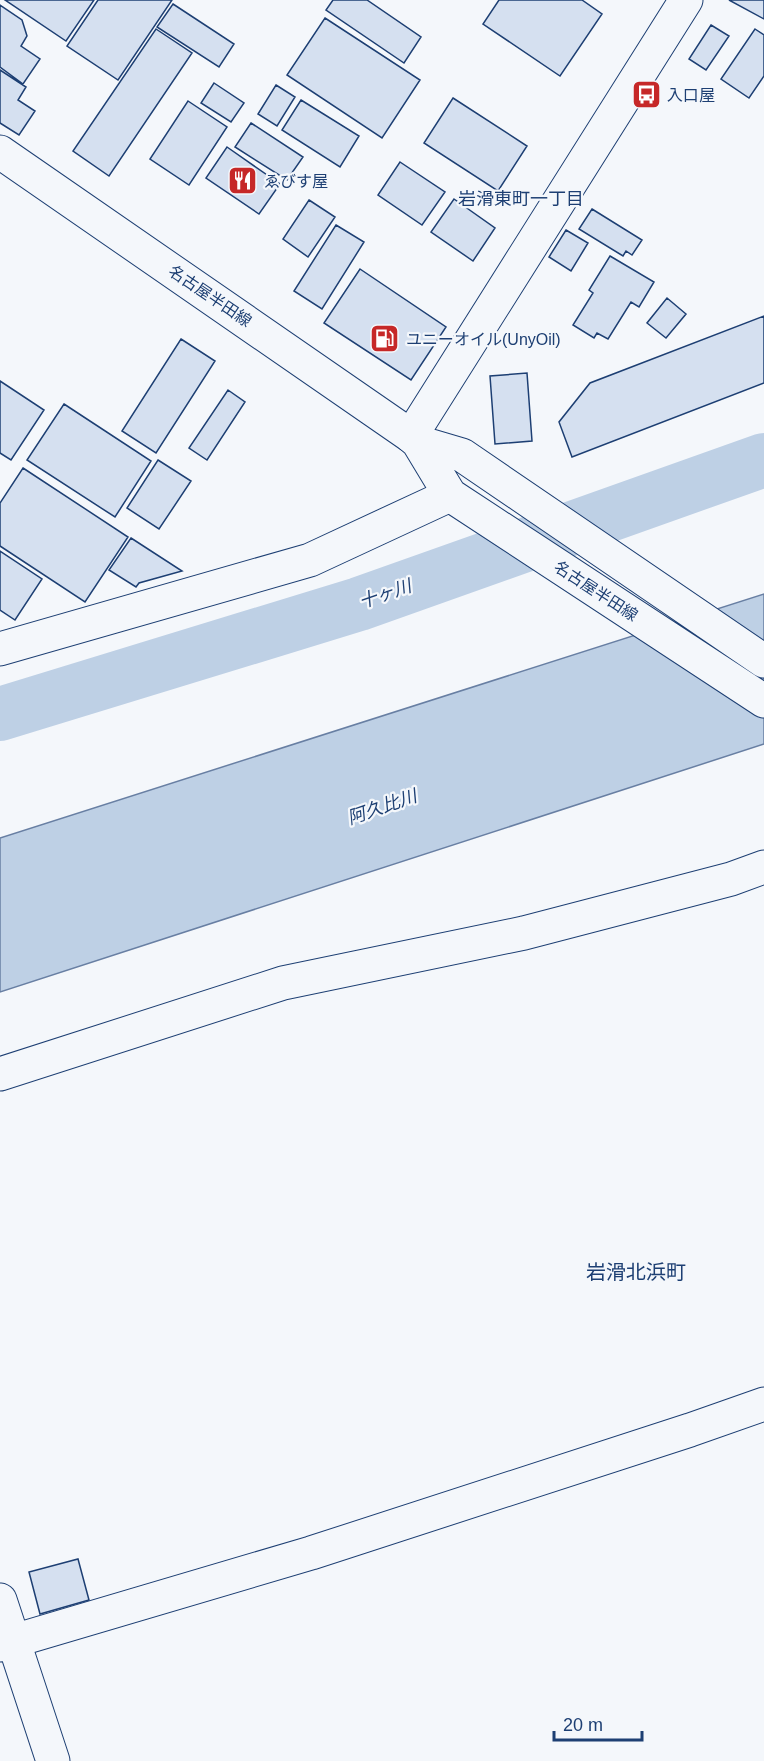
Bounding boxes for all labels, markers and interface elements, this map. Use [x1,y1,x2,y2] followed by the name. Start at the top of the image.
[630,79,662,111] bus stop icon: 入口屋
[667,87,715,104] place label: 入口屋
[227,165,259,197] restaurant icon: ゑびす屋
[264,173,328,190] place label: ゑびす屋
[458,189,584,209] district label: 岩滑東町一丁目
[165,262,255,330] street label: 名古屋半田線
[369,323,401,355] fuel station icon: ユニーオイル(UnyOil)
[406,331,561,348] place label: ユニーオイル(UnyOil)
[551,558,641,624] street label: 名古屋半田線
[356,575,416,612] water label: 十ヶ川
[345,785,421,828] water label: 阿久比川
[586,1261,686,1283] district label: 岩滑北浜町
[554,1704,642,1742] scale bar
[563,1715,603,1735] text: 20 m

